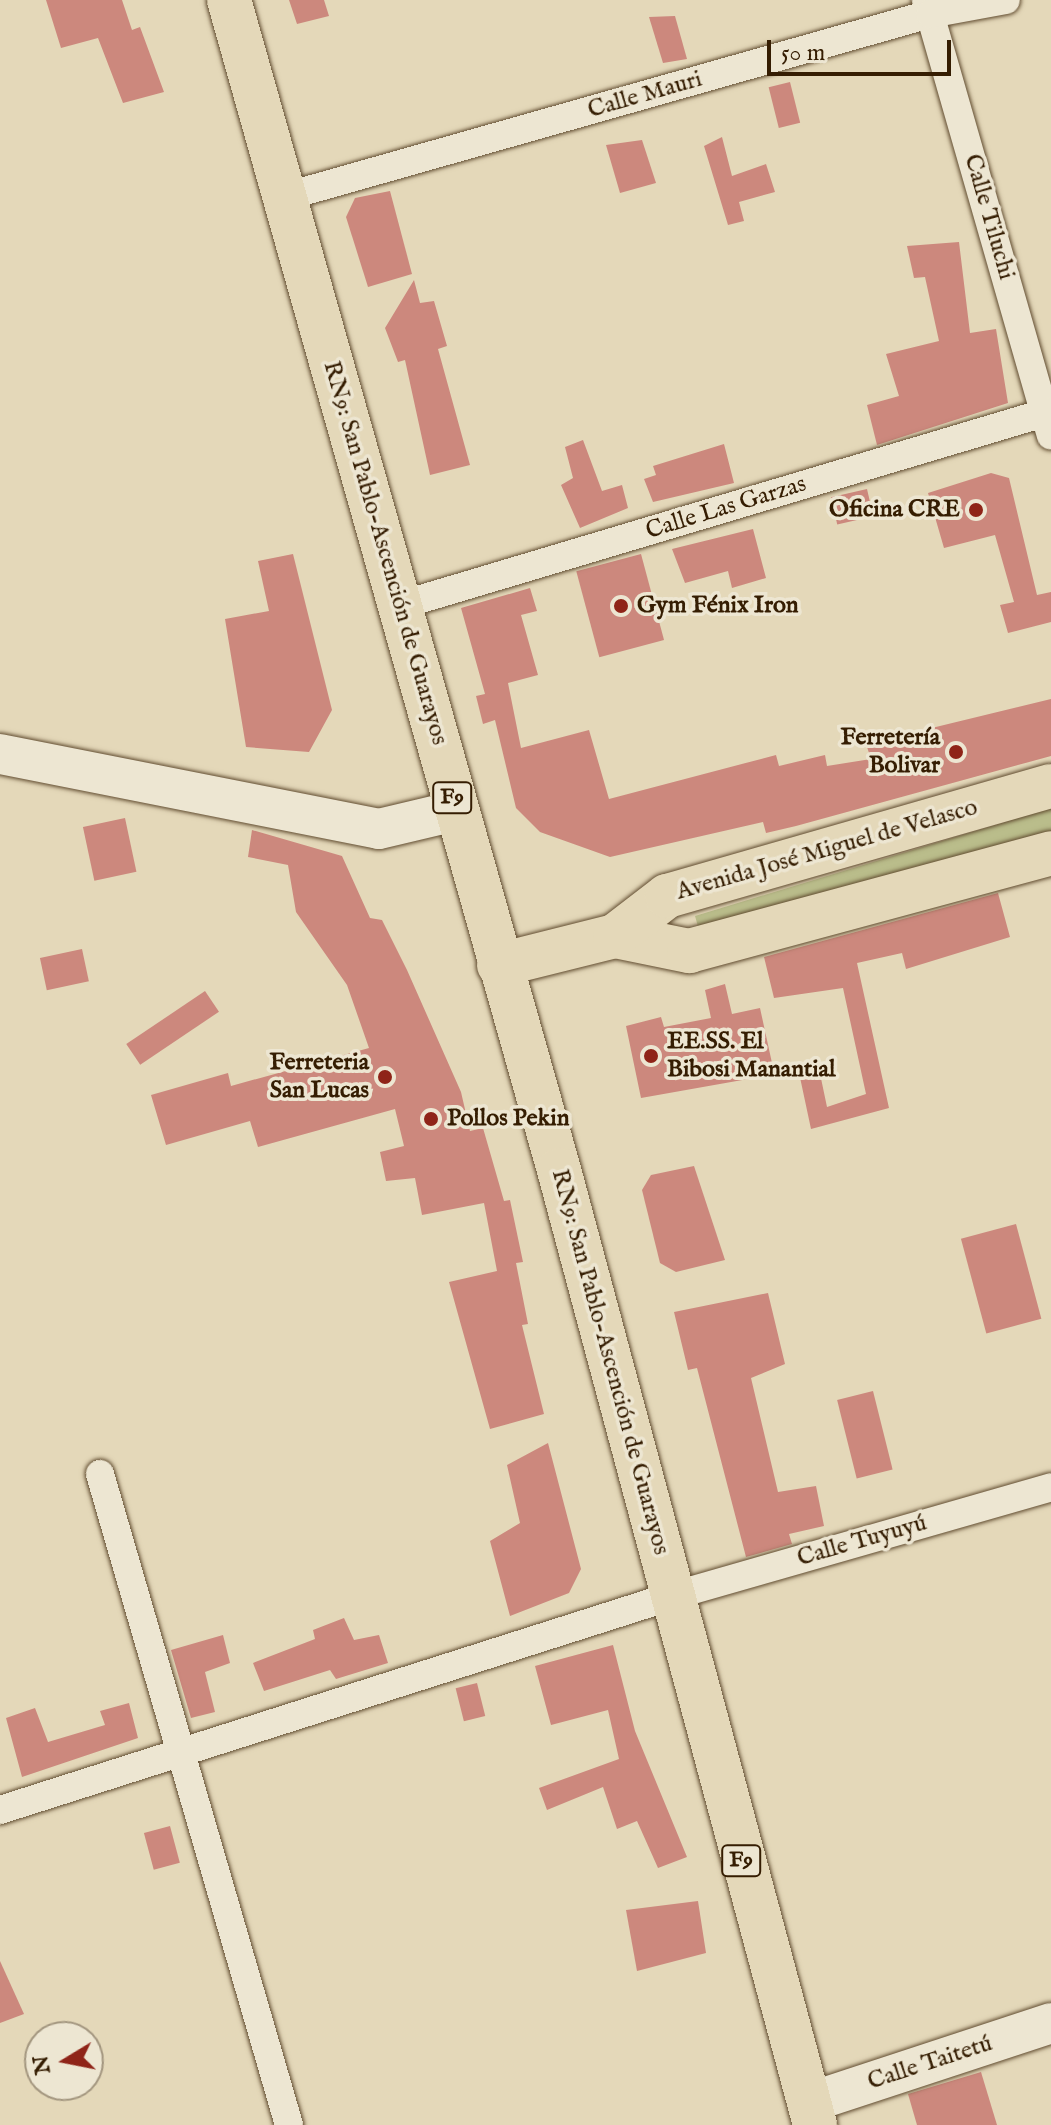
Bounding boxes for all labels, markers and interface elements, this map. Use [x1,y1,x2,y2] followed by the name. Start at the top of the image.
[771,24,955,74] scale bar
[781,38,825,69] text: 50 m
[585,65,705,125] street label: Calle Mauri
[957,151,1021,283] street label: Calle Tiluchi
[316,358,454,748] street label: RN9: San Pablo-Ascención de Guarayos
[642,470,810,546] street label: Calle Las Garzas
[829,496,960,524] place label: Oficina CRE
[967,501,985,519] marker: Oficina CRE
[637,592,799,620] place label: Gym Fénix Iron
[612,597,630,615] marker: Gym Fénix Iron
[840,724,940,780] place label: Ferretería Bolivar
[947,743,965,761] marker: Ferretería Bolivar
[432,780,472,816] road number: F9
[673,793,981,907] street label: Avenida José Miguel de Velasco
[667,1028,835,1084] place label: EE.SS. El Bibosi Manantial
[642,1047,660,1065] marker: EE.SS. El Bibosi Manantial
[269,1049,369,1105] place label: Ferreteria San Lucas
[376,1068,394,1086] marker: Ferreteria San Lucas
[447,1105,569,1133] place label: Pollos Pekin
[422,1110,440,1128] marker: Pollos Pekin
[545,1166,675,1558] street label: RN9: San Pablo-Ascención de Guarayos
[794,1509,930,1573] street label: Calle Tuyuyú
[721,1843,761,1879] road number: F9
[24,2021,104,2101] north arrow
[864,2029,996,2097] street label: Calle Taitetú
[27,2053,58,2077] text: N

